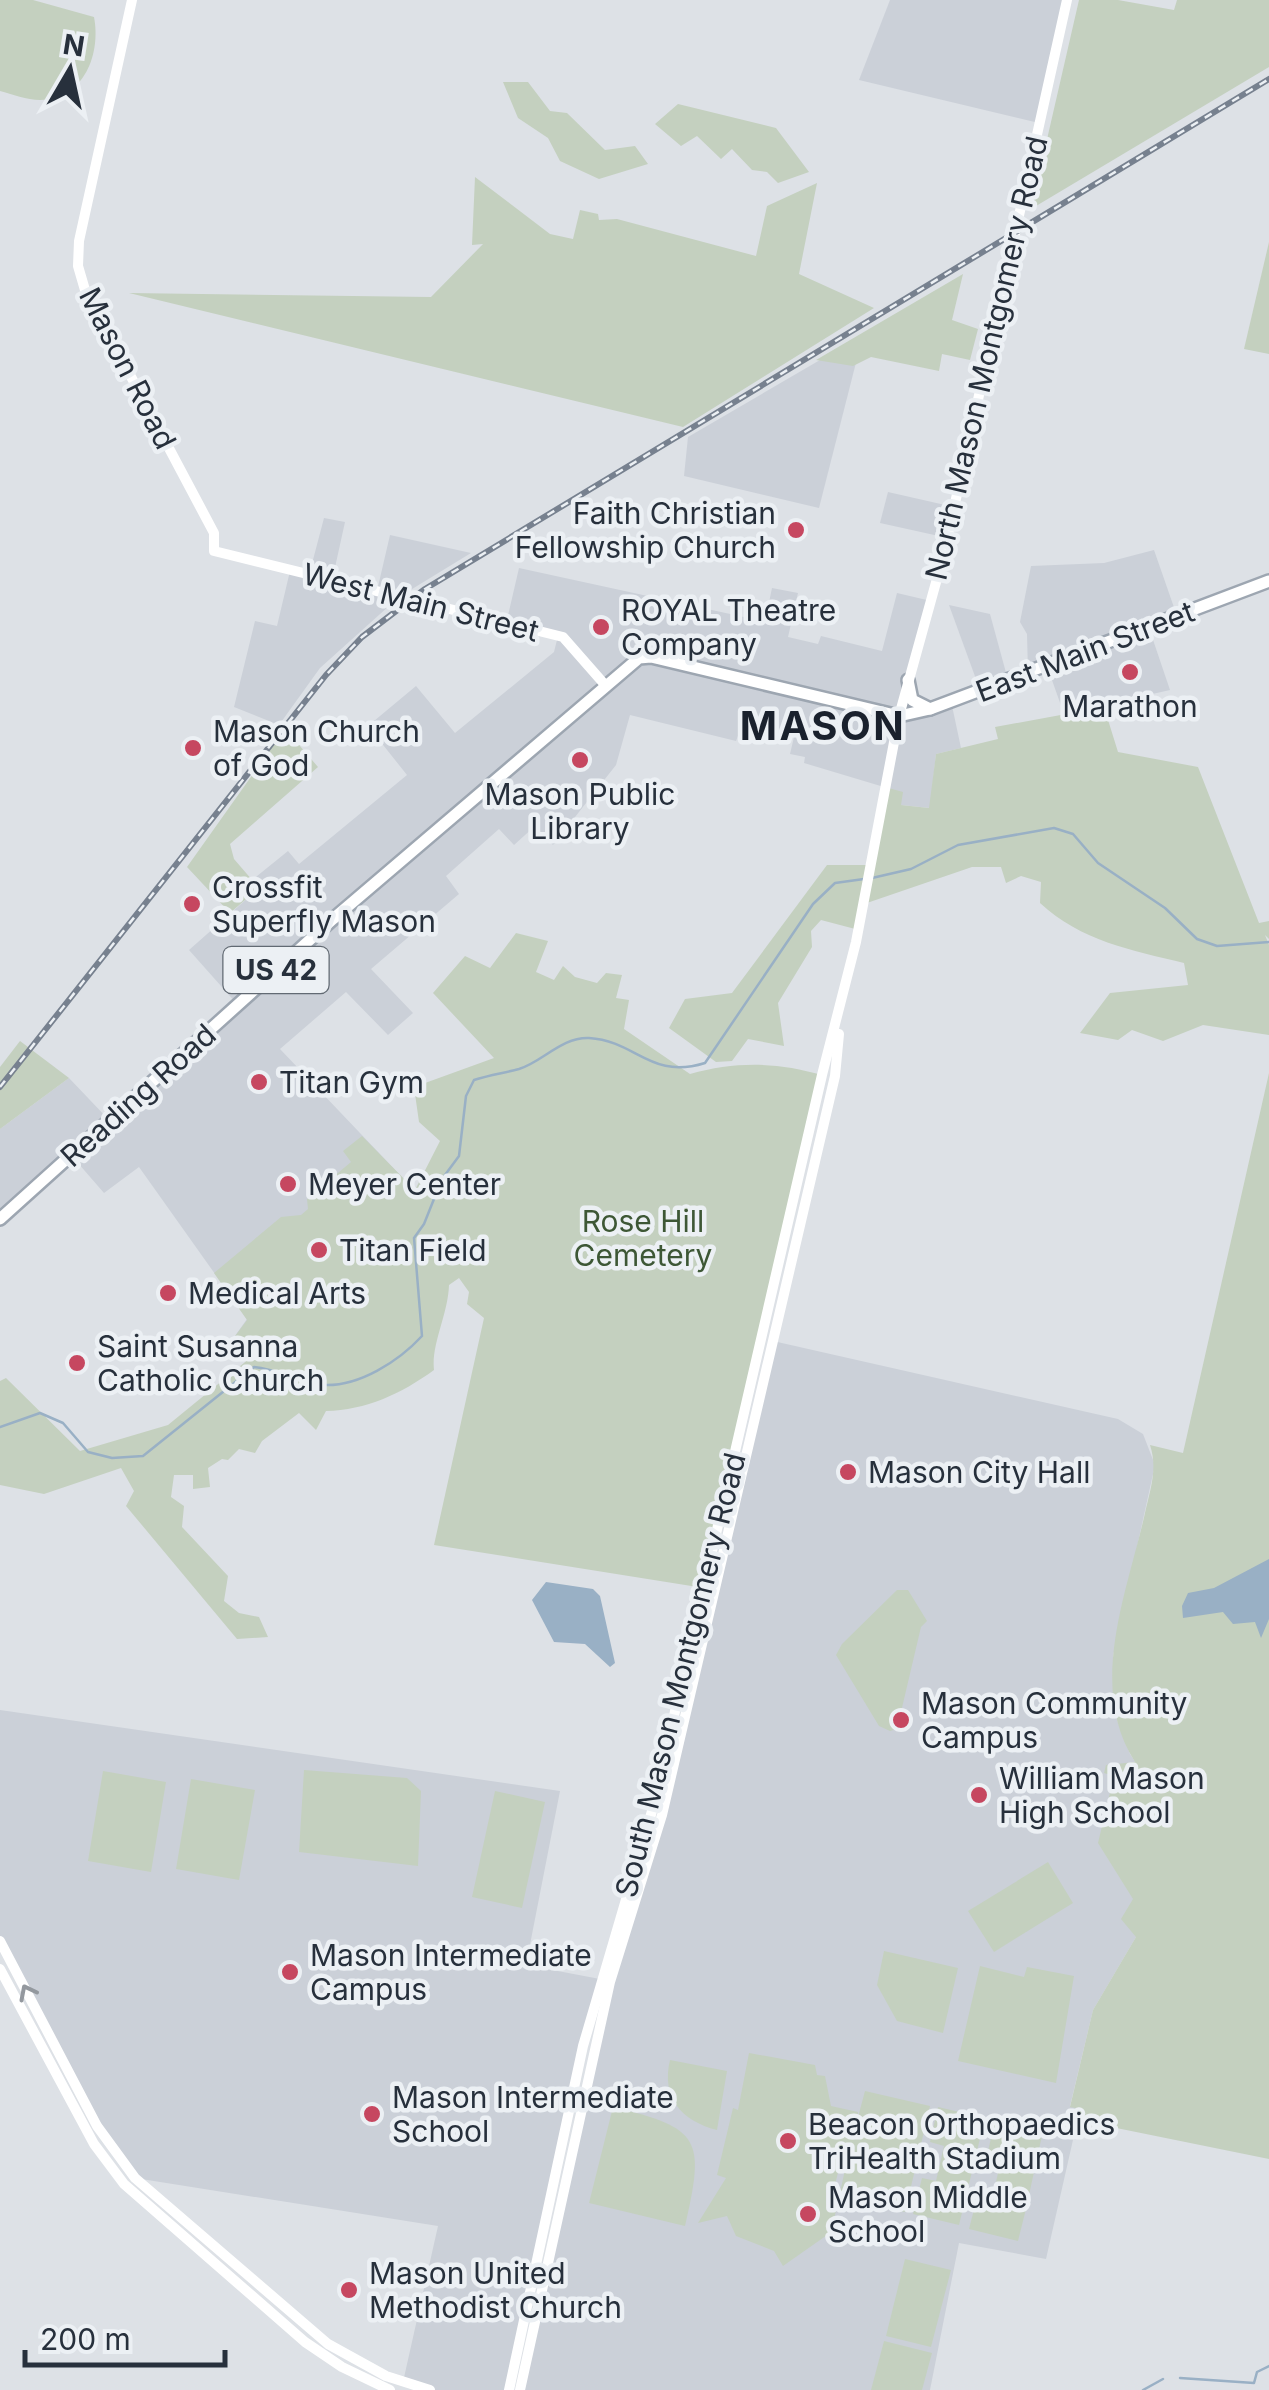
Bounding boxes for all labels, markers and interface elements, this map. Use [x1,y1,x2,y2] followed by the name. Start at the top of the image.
[20,20,120,120] north arrow
[61,27,87,64] text: N
[917,133,1055,583] street label: North Mason Montgomery Road
[72,281,184,455] street label: Mason Road
[515,495,776,565] place label: Faith Christian Fellowship Church
[785,519,807,541] marker: Faith Christian Fellowship Church
[299,555,543,649] street label: West Main Street
[621,592,836,662] place label: ROYAL Theatre Company
[971,593,1199,709] street label: East Main Street
[590,616,612,638] marker: ROYAL Theatre Company
[1119,661,1141,683] marker: Marathon
[1062,688,1198,724] place label: Marathon
[740,701,906,750] district label: MASON
[213,713,420,783] place label: Mason Church of God
[182,737,204,759] marker: Mason Church of God
[569,749,591,771] marker: Mason Public Library
[485,776,675,846] place label: Mason Public Library
[212,869,436,939] place label: Crossfit Superfly Mason
[181,893,203,915] marker: Crossfit Superfly Mason
[224,947,328,993] road number: US 42
[53,1016,223,1174] street label: Reading Road
[279,1064,424,1100] place label: Titan Gym
[248,1071,270,1093] marker: Titan Gym
[308,1166,501,1202] place label: Meyer Center
[277,1173,299,1195] marker: Meyer Center
[574,1203,713,1273] park label: Rose Hill Cemetery
[339,1232,487,1268] place label: Titan Field
[308,1239,330,1261] marker: Titan Field
[188,1275,366,1311] place label: Medical Arts
[157,1282,179,1304] marker: Medical Arts
[97,1328,324,1398] place label: Saint Susanna Catholic Church
[66,1352,88,1374] marker: Saint Susanna Catholic Church
[607,1449,753,1901] street label: South Mason Montgomery Road
[868,1454,1090,1490] place label: Mason City Hall
[837,1461,859,1483] marker: Mason City Hall
[921,1685,1188,1755] place label: Mason Community Campus
[890,1709,912,1731] marker: Mason Community Campus
[999,1760,1205,1830] place label: William Mason High School
[968,1784,990,1806] marker: William Mason High School
[310,1937,592,2007] place label: Mason Intermediate Campus
[279,1961,301,1983] marker: Mason Intermediate Campus
[20,1985,39,2003] one-way arrow
[392,2079,674,2149] place label: Mason Intermediate School
[361,2103,383,2125] marker: Mason Intermediate School
[808,2106,1115,2176] place label: Beacon Orthopaedics TriHealth Stadium
[777,2130,799,2152] marker: Beacon Orthopaedics TriHealth Stadium
[828,2179,1028,2249] place label: Mason Middle School
[797,2203,819,2225] marker: Mason Middle School
[369,2255,622,2325] place label: Mason United Methodist Church
[338,2279,360,2301] marker: Mason United Methodist Church
[25,2305,225,2367] scale bar
[40,2321,131,2357] text: 200 m

